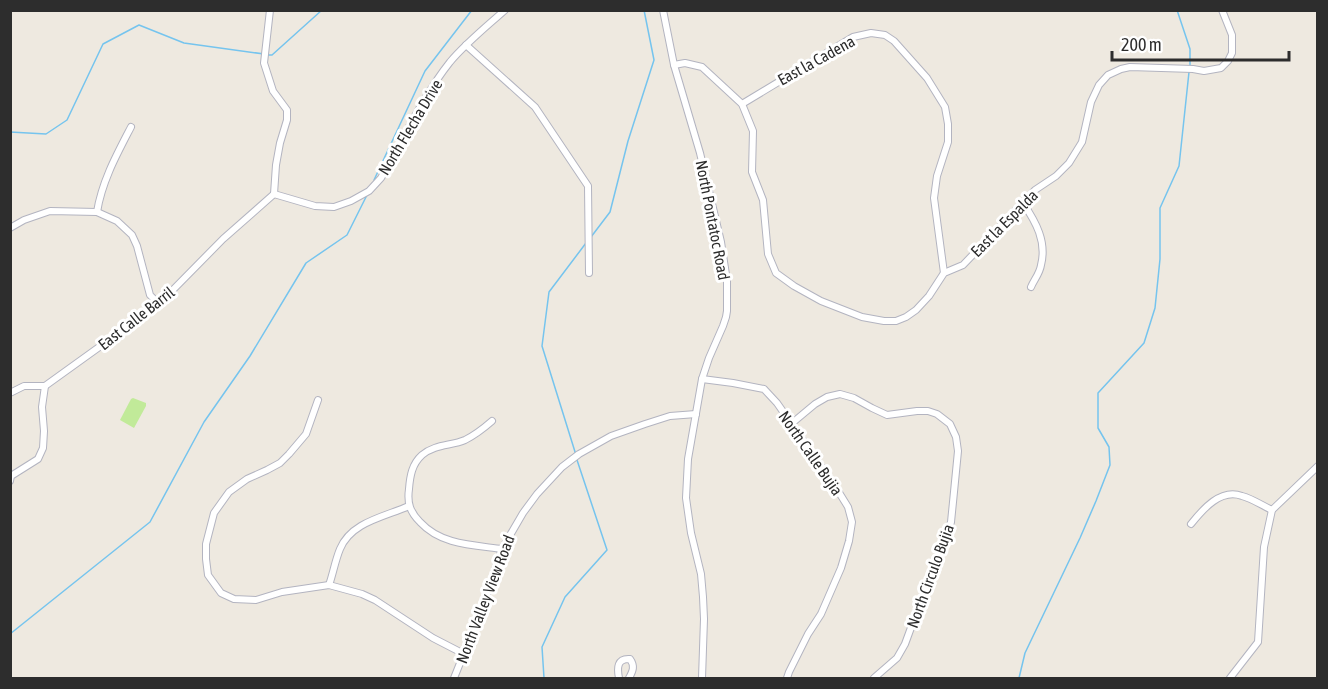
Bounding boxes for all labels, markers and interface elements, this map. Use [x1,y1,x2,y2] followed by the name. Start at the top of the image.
[1112,24,1289,62] scale bar
[774,31,858,89] street label: East la Cadena
[1121,34,1162,55] text: 200 m
[374,76,446,178] street label: North Flecha Drive
[693,159,733,281] street label: North Pontatoc Road
[967,186,1042,261] street label: East la Espalda
[94,282,178,353] street label: East Calle Barril
[775,407,847,499] street label: North Calle Bujia
[903,522,958,631] street label: North Circulo Bujia
[452,532,519,666] street label: North Valley View Road

